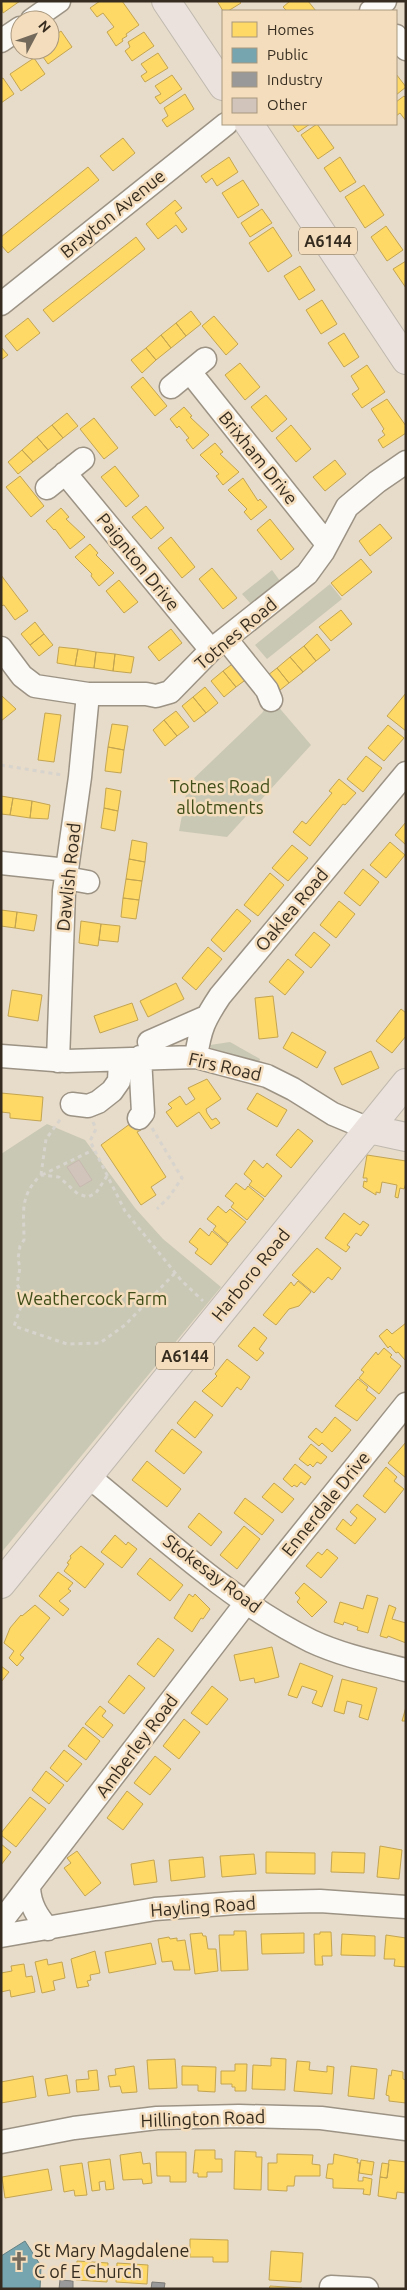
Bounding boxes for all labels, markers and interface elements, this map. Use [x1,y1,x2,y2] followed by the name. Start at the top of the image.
[10,10,60,60] north arrow
[222,10,397,125] legend
[35,17,54,36] text: N
[267,21,314,38] text: Homes
[267,46,308,63] text: Public
[267,71,322,88] text: Industry
[267,96,307,113] text: Other
[56,165,169,262] street label: Brayton Avenue
[299,228,357,255] road number: A6144
[215,407,302,508] street label: Brixham Drive
[93,509,184,614] street label: Paignton Drive
[190,593,280,673] street label: Totnes Road
[170,776,270,817] park label: Totnes Road allotments
[52,822,84,932] street label: Dawlish Road
[251,864,332,955] street label: Oaklea Road
[187,1048,264,1084] street label: Firs Road
[207,1224,293,1324] street label: Harboro Road
[17,1288,167,1308] park label: Weathercock Farm
[156,1342,214,1370] road number: A6144
[277,1447,373,1560] street label: Ennerdale Drive
[160,1530,265,1616] street label: Stokesay Road
[91,1690,181,1801] street label: Amberley Road
[149,1892,256,1920] street label: Hayling Road
[140,2106,266,2130] street label: Hillington Road
[34,2240,189,2281] place label: St Mary Magdalene C of E Church
[8,2250,30,2272] church icon: St Mary Magdalene C of E Church

